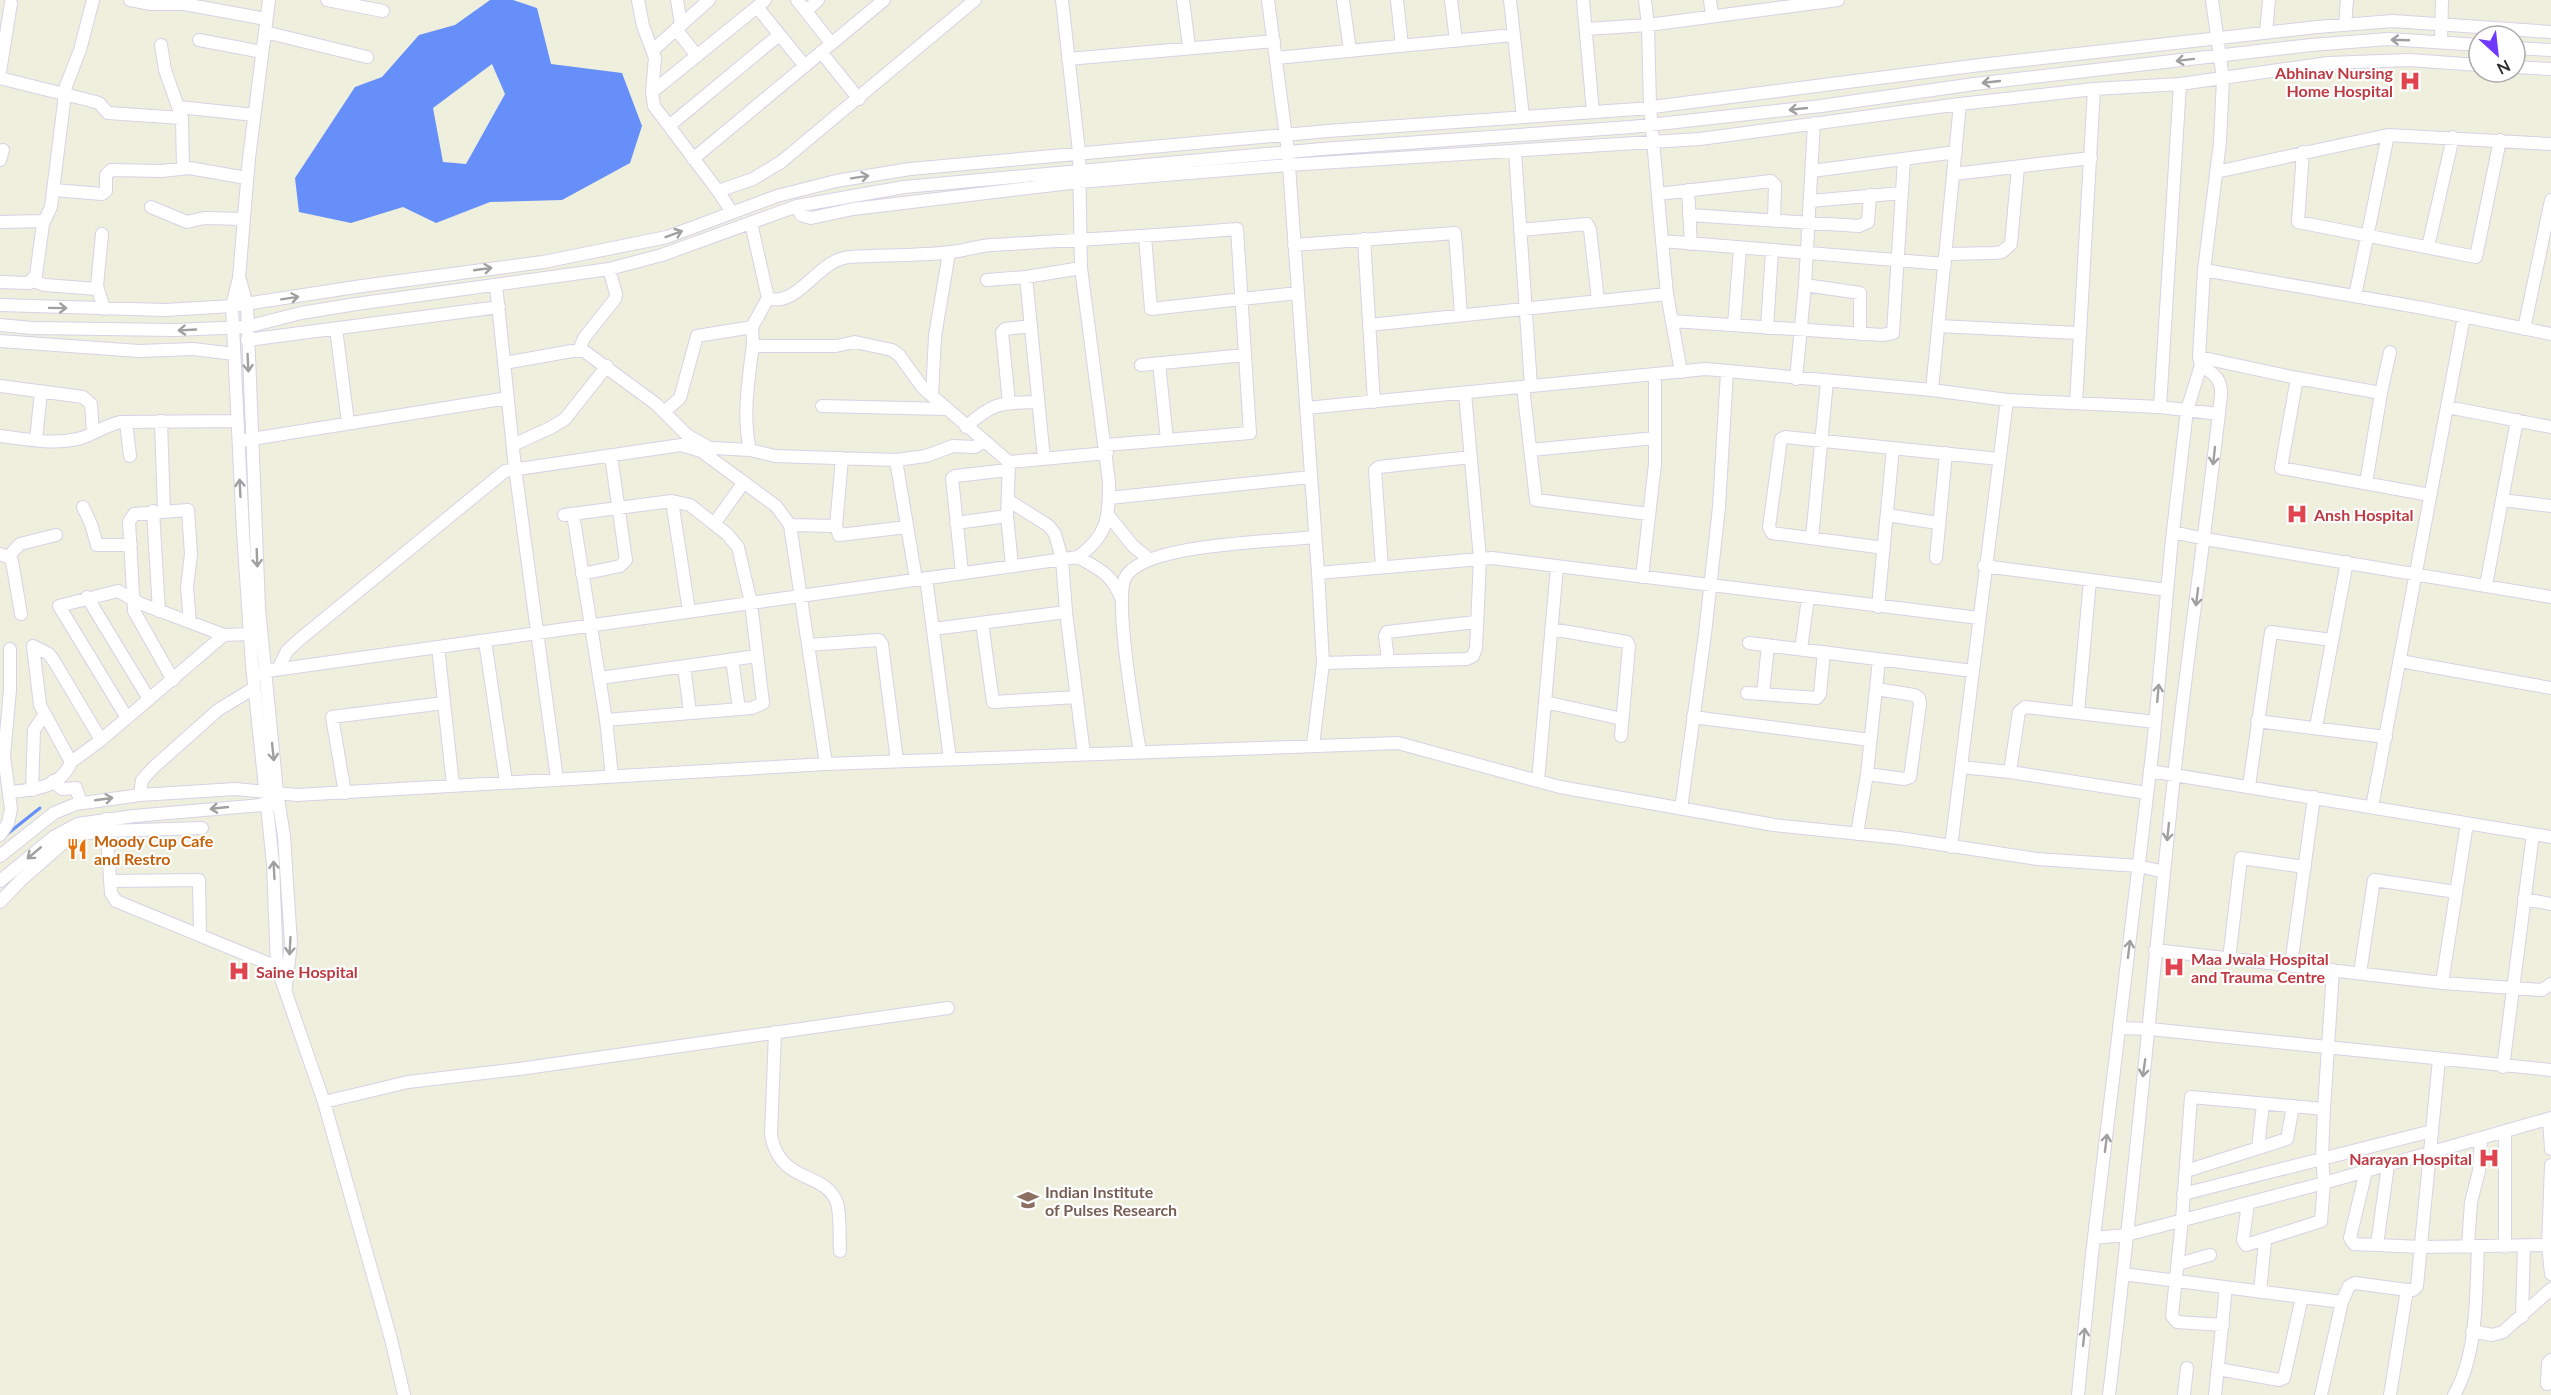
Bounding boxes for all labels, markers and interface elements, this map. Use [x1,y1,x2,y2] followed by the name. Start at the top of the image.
[2467,24,2527,84] north arrow
[2390,34,2410,45] one-way arrow
[2175,55,2195,66] one-way arrow
[2494,57,2514,79] text: N
[2274,63,2394,100] place label: Abhinav Nursing Home Hospital
[2398,69,2422,93] hospital icon: Abhinav Nursing Home Hospital
[1982,77,2001,88] one-way arrow
[1788,104,1808,115] one-way arrow
[850,171,869,182] one-way arrow
[664,227,683,238] one-way arrow
[472,264,492,275] one-way arrow
[279,292,299,303] one-way arrow
[48,302,68,314] one-way arrow
[178,324,198,335] one-way arrow
[242,353,253,373] one-way arrow
[2208,445,2219,465] one-way arrow
[235,478,246,498] one-way arrow
[2285,502,2309,526] hospital icon: Ansh Hospital
[2313,505,2414,524] place label: Ansh Hospital
[251,547,263,567] one-way arrow
[2192,587,2203,607] one-way arrow
[2153,684,2164,704] one-way arrow
[268,742,279,762] one-way arrow
[94,794,114,805] one-way arrow
[210,803,230,814] one-way arrow
[2162,821,2173,841] one-way arrow
[94,831,214,868] place label: Moody Cup Cafe and Restro
[65,837,89,861] restaurant icon: Moody Cup Cafe and Restro
[26,846,42,859] one-way arrow
[268,860,279,880] one-way arrow
[284,936,295,956] one-way arrow
[2124,940,2135,960] one-way arrow
[2191,949,2329,986] place label: Maa Jwala Hospital and Trauma Centre
[2162,955,2186,979] hospital icon: Maa Jwala Hospital and Trauma Centre
[227,959,251,983] hospital icon: Saine Hospital
[256,962,358,981] place label: Saine Hospital
[2139,1057,2150,1077] one-way arrow
[2100,1134,2111,1153] one-way arrow
[2477,1146,2501,1170] hospital icon: Narayan Hospital
[2349,1149,2472,1168] place label: Narayan Hospital
[1045,1182,1177,1219] place label: Indian Institute of Pulses Research
[1016,1188,1040,1212] school or university icon: Indian Institute of Pulses Research
[2079,1327,2090,1347] one-way arrow

